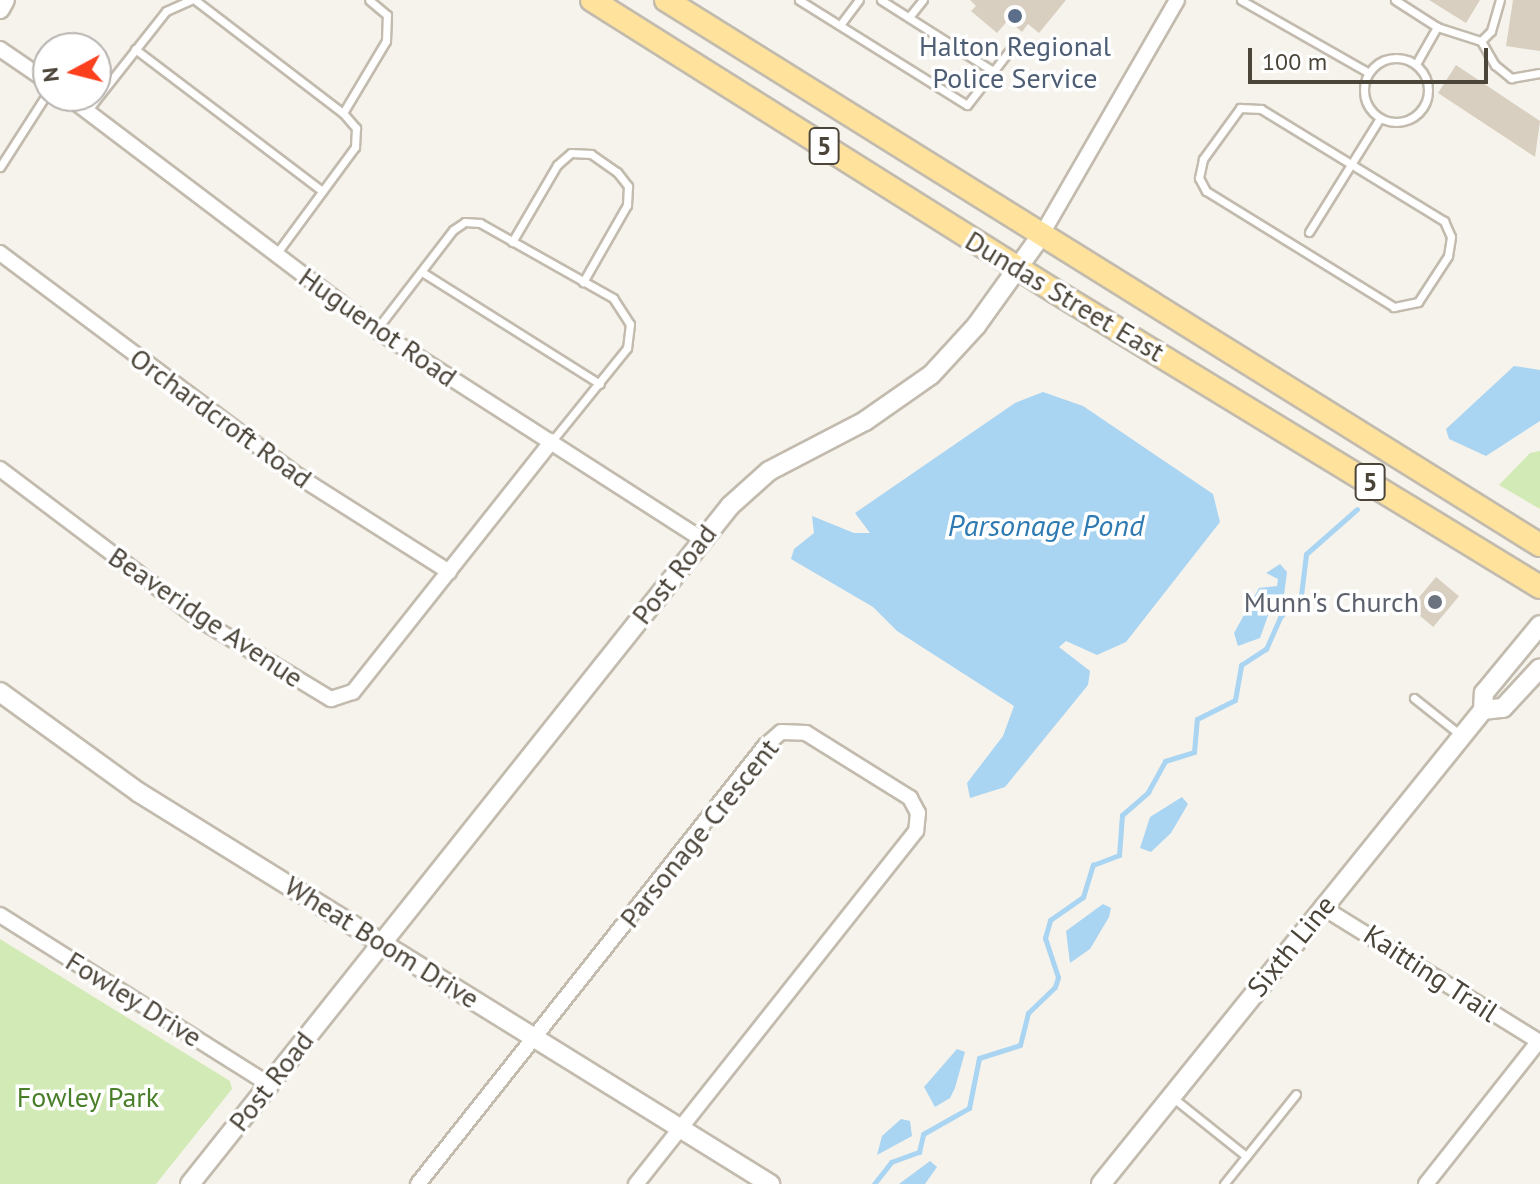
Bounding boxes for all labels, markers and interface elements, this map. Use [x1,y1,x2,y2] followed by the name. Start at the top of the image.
[1006,7,1024,25] marker: Halton Regional Police Service
[919,29,1111,95] place label: Halton Regional Police Service
[32,32,112,112] north arrow
[1252,32,1492,82] scale bar
[1262,46,1327,77] text: 100 m
[35,66,65,84] text: N
[808,124,840,168] road number: 5
[959,223,1171,369] street label: Dundas Street East
[293,260,463,394] street label: Huguenot Road
[123,341,319,495] street label: Orchardcroft Road
[1354,460,1386,504] road number: 5
[948,507,1144,543] water label: Parsonage Pond
[625,517,723,631] street label: Post Road
[102,539,310,695] street label: Beaveridge Avenue
[1244,585,1419,619] place label: Munn's Church
[1426,593,1444,611] marker: Munn's Church
[613,732,785,934] street label: Parsonage Crescent
[279,869,485,1015] street label: Wheat Boom Drive
[1240,889,1342,1003] street label: Sixth Line
[1357,917,1505,1029] street label: Kaitting Trail
[59,944,209,1054] street label: Fowley Drive
[222,1024,320,1138] street label: Post Road
[16,1080,160,1114] park label: Fowley Park

